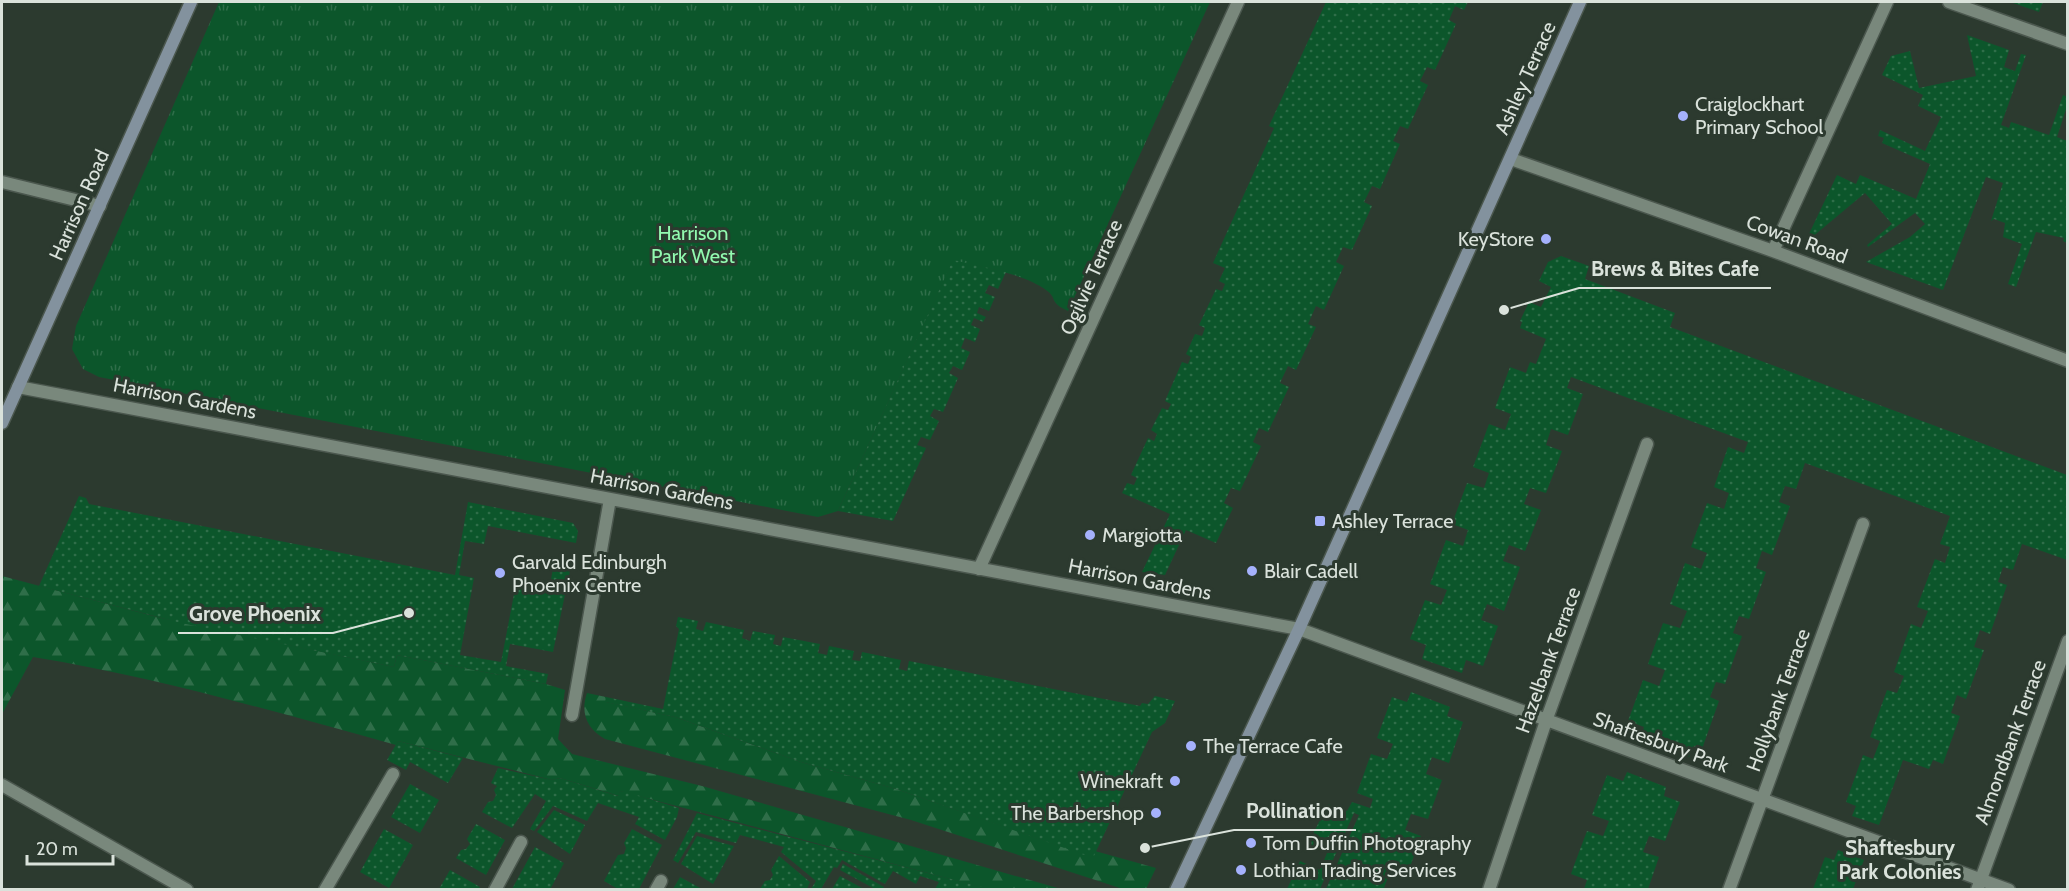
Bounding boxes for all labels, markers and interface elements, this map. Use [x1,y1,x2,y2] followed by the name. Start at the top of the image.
[1489,18,1561,138] street label: Ashley Terrace
[1695,92,1823,139] place label: Craiglockhart Primary School
[1676,109,1690,123] marker: Craiglockhart Primary School
[44,146,114,264] street label: Harrison Road
[1743,210,1851,268] street label: Cowan Road
[1055,216,1127,338] street label: Ogilvie Terrace
[651,221,735,268] park label: Harrison Park West
[1458,227,1534,251] place label: KeyStore
[1539,232,1553,246] marker: KeyStore
[1579,249,1771,288] callout: Brews & Bites Cafe
[1591,256,1759,281] text: Brews & Bites Cafe
[111,372,259,424] street label: Harrison Gardens
[588,463,736,515] street label: Harrison Gardens
[1332,509,1453,533] place label: Ashley Terrace
[1313,514,1327,528] marker: Ashley Terrace
[1102,523,1183,547] place label: Margiotta
[1083,528,1097,542] marker: Margiotta
[512,550,667,597] place label: Garvald Edinburgh Phoenix Centre
[1066,553,1214,605] street label: Harrison Gardens
[1264,559,1358,583] place label: Blair Cadell
[1245,564,1259,578] marker: Blair Cadell
[493,566,507,580] marker: Garvald Edinburgh Phoenix Centre
[1510,584,1586,736] street label: Hazelbank Terrace
[178,594,333,633] callout: Grove Phoenix
[189,601,322,626] text: Grove Phoenix
[1741,625,1815,775] street label: Hollybank Terrace
[1969,656,2051,828] street label: Almondbank Terrace
[1590,706,1732,778] street label: Shaftesbury Park
[1203,734,1343,758] place label: The Terrace Cafe
[1184,739,1198,753] marker: The Terrace Cafe
[1081,769,1163,793] place label: Winekraft
[1168,774,1182,788] marker: Winekraft
[1234,791,1356,830] callout: Pollination
[1246,798,1344,823] text: Pollination
[1011,801,1144,825] place label: The Barbershop
[1149,806,1163,820] marker: The Barbershop
[27,828,112,866] scale bar
[1263,831,1471,855] place label: Tom Duffin Photography
[1839,835,1962,884] district label: Shaftesbury Park Colonies
[1244,836,1258,850] marker: Tom Duffin Photography
[36,838,78,860] text: 20 m
[1253,858,1456,882] place label: Lothian Trading Services
[1234,863,1248,877] marker: Lothian Trading Services

